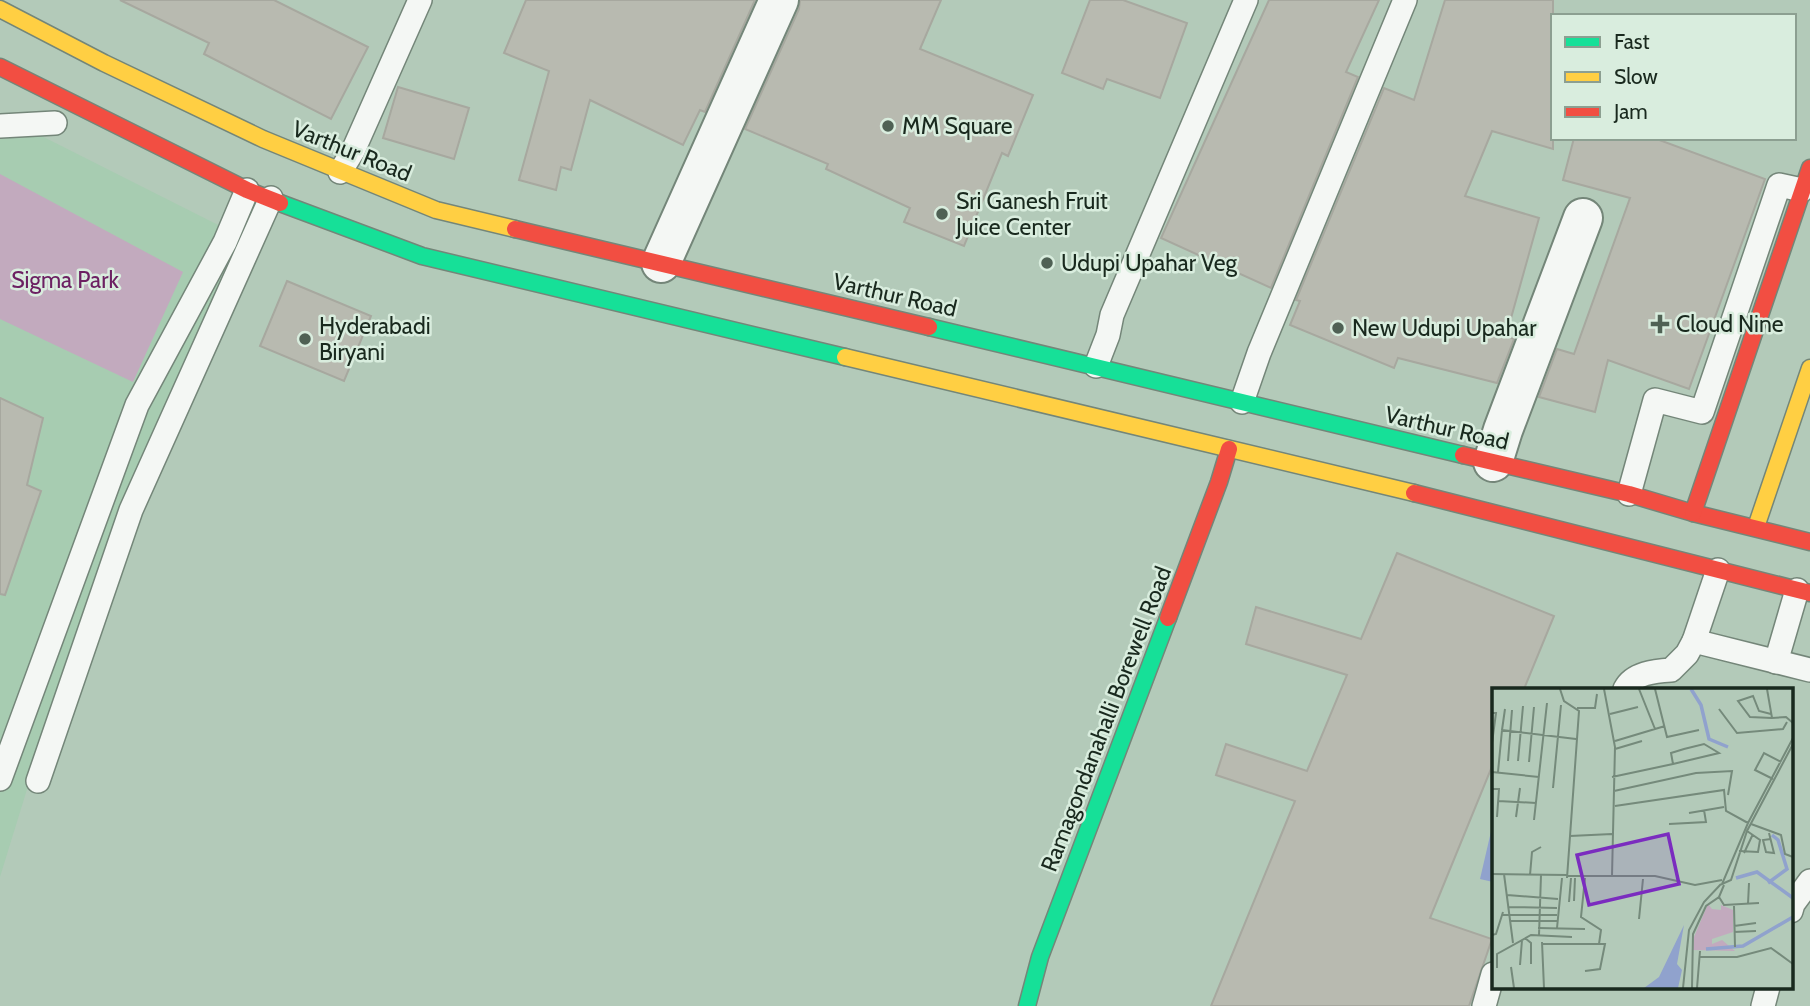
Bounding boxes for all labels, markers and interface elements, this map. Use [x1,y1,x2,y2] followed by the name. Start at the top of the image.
[1551,14,1796,140] legend
[1614,29,1650,54] text: Fast
[1614,64,1658,89] text: Slow
[1613,99,1648,124] text: Jam
[902,112,1013,140] place label: MM Square
[288,114,416,188] street label: Varthur Road
[880,118,896,134] marker: MM Square
[955,187,1108,241] place label: Sri Ganesh Fruit Juice Center
[934,206,950,222] marker: Sri Ganesh Fruit Juice Center
[1061,249,1238,277] place label: Udupi Upahar Veg
[1039,255,1055,271] marker: Udupi Upahar Veg
[11,266,119,294] park label: Sigma Park
[830,267,960,323] street label: Varthur Road
[1676,310,1784,338] place label: Cloud Nine
[319,312,431,366] place label: Hyderabadi Biryani
[1352,314,1537,342] place label: New Udupi Upahar
[1650,314,1670,334] marker: Cloud Nine
[1330,320,1346,336] marker: New Udupi Upahar
[297,331,313,347] marker: Hyderabadi Biryani
[1382,400,1512,456] street label: Varthur Road
[1035,563,1177,875] street label: Ramagondanahalli Borewell Road
[1492,688,1792,988] inset map

